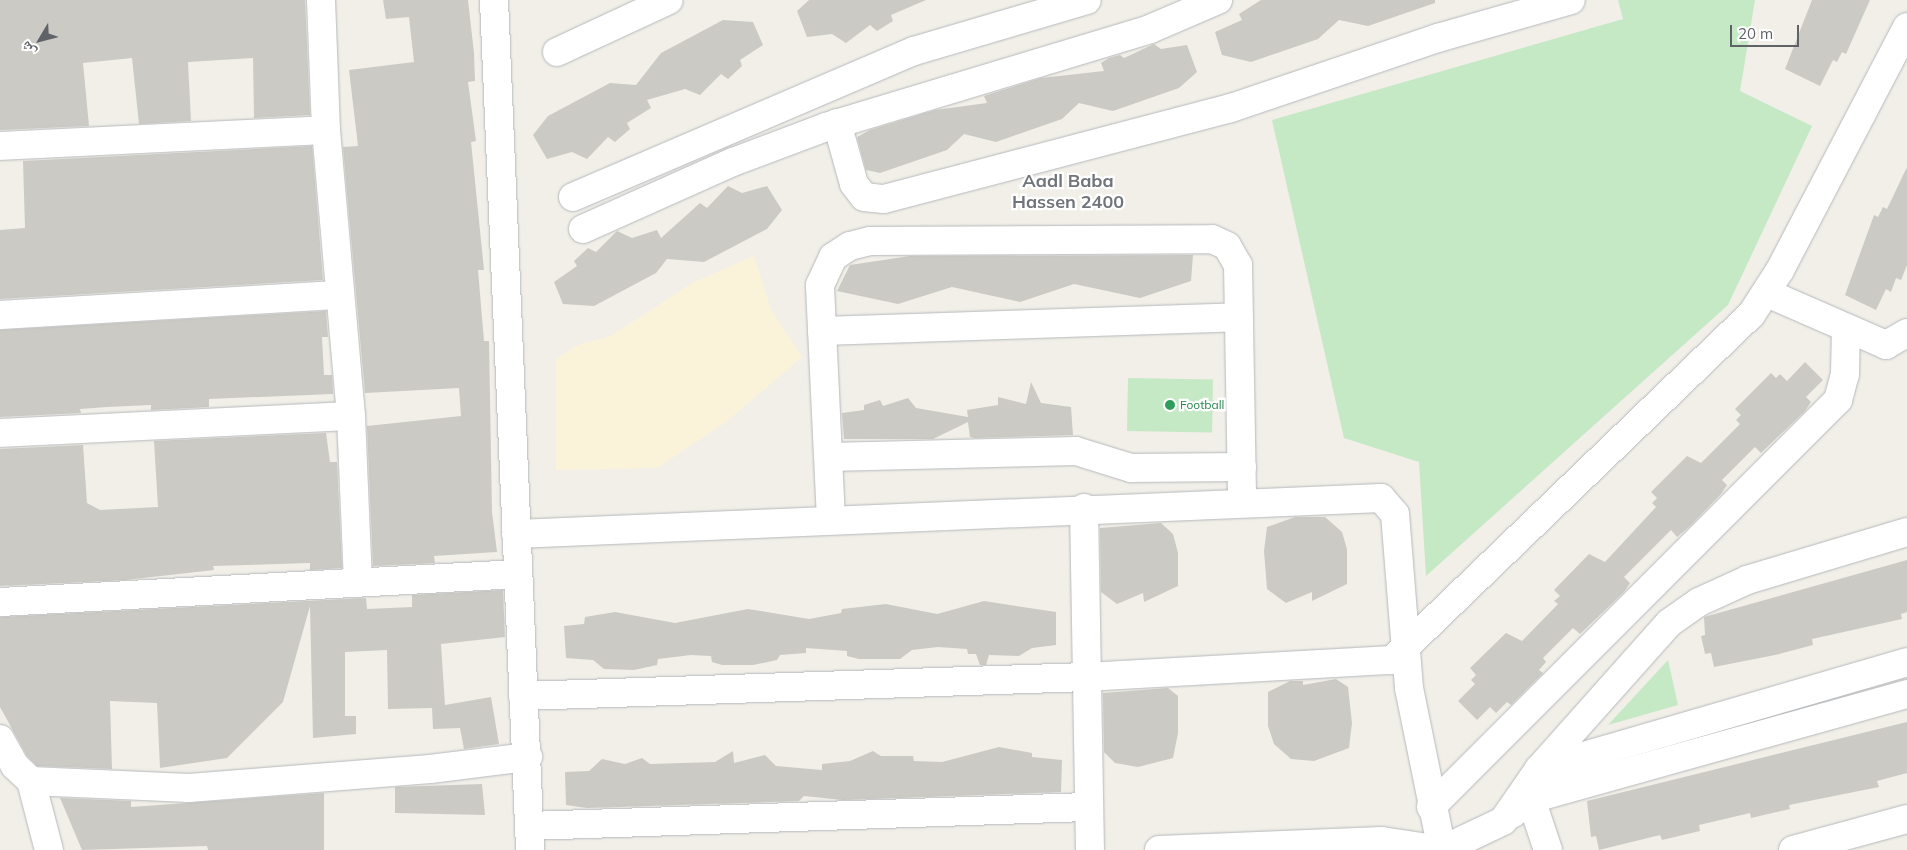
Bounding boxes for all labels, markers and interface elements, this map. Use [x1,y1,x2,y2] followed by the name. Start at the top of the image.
[15,15,65,65] north arrow
[1732,15,1801,47] scale bar
[1738,24,1773,43] text: 20 m
[16,38,40,60] text: ش
[1012,171,1124,213] district label: Aadl Baba Hassen 2400
[1180,398,1224,412] place label: Football
[1164,399,1176,411] marker: Football

